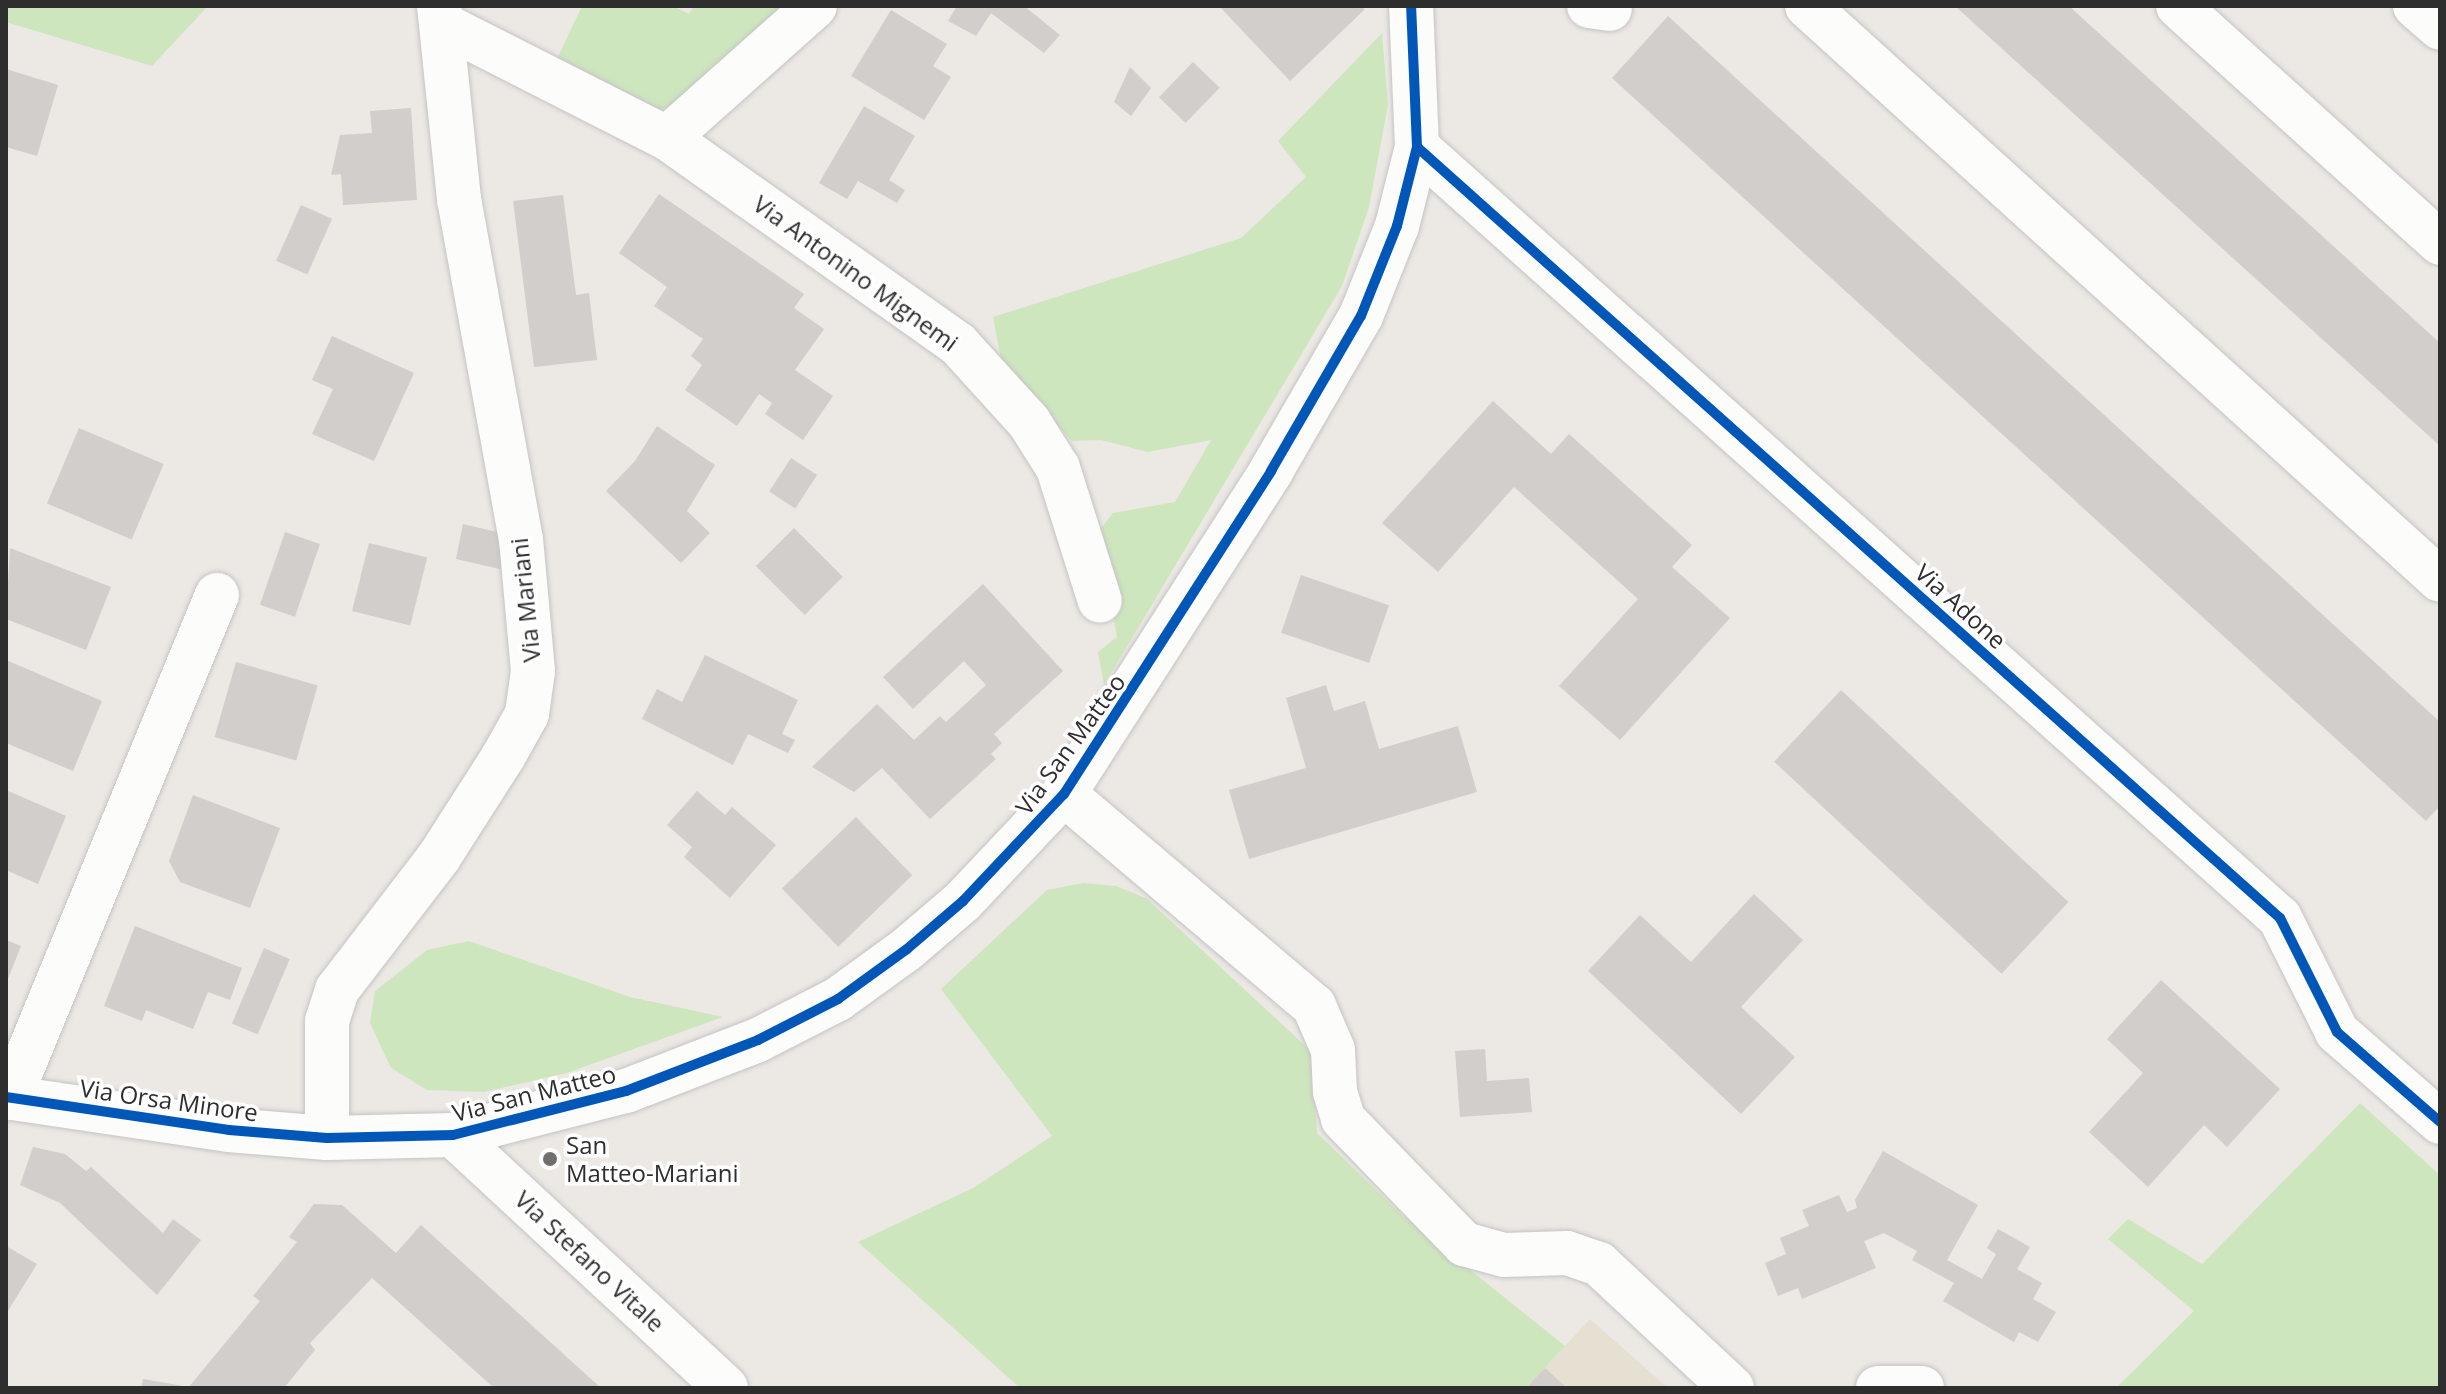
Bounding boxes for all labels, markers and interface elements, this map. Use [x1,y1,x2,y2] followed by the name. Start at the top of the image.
[748,189,964,357] street label: Via Antonino Mignemi
[504,536,546,664] street label: Via Mariani
[1910,558,2012,654] street label: Via Adone
[1009,668,1131,820] street label: Via San Matteo
[449,1059,619,1127] street label: Via San Matteo
[78,1073,260,1127] street label: Via Orsa Minore
[566,1131,739,1187] place label: San Matteo-Mariani
[541,1150,559,1168] marker: San Matteo-Mariani
[509,1184,671,1338] street label: Via Stefano Vitale

